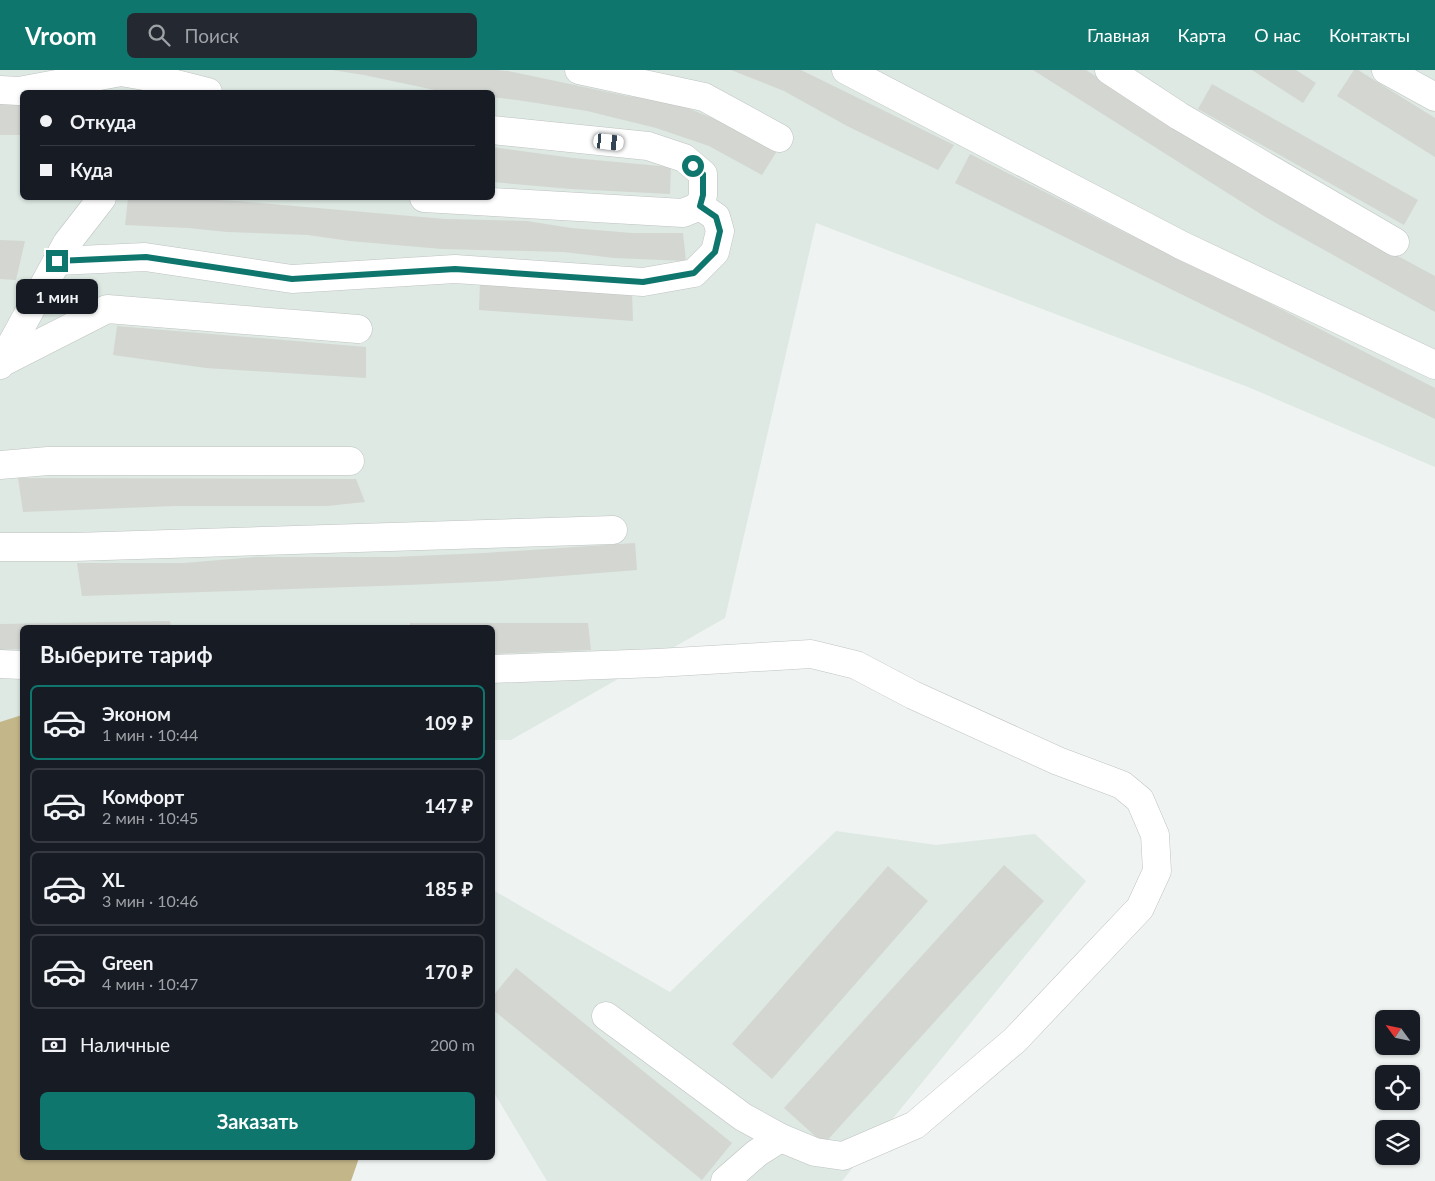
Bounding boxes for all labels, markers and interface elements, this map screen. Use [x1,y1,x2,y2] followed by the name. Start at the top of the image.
[127,13,477,58] search box
[25,21,97,50] text: Vroom
[145,21,173,49] icon: search
[185,24,239,47] text: Поиск
[1087,24,1150,46] text: Главная
[1178,24,1226,46] text: Карта
[1254,24,1301,46] text: О нас
[1329,24,1410,46] text: Контакты
[70,110,136,133] text: Откуда
[593,133,624,151] car
[682,155,704,177] route start
[70,158,113,181] text: Куда
[46,250,68,272] route end
[16,278,98,314] callout: 1 мин
[35,287,79,306] text: 1 мин
[40,641,213,668] text: Выберите тариф
[42,700,87,745] icon: car
[102,702,171,725] text: Эконом
[424,711,473,734] text: 109 ₽
[102,725,198,744] text: 1 мин · 10:44
[42,783,87,828] icon: car
[102,785,184,808] text: Комфорт
[424,794,473,817] text: 147 ₽
[102,808,198,827] text: 2 мин · 10:45
[42,866,87,911] icon: car
[102,868,125,891] text: XL
[424,877,473,900] text: 185 ₽
[102,891,198,910] text: 3 мин · 10:46
[42,949,87,994] icon: car
[102,951,153,974] text: Green
[424,960,473,983] text: 170 ₽
[102,974,198,993] text: 4 мин · 10:47
[1375,1010,1420,1055] north arrow
[1375,1010,1420,1165] map controls
[40,1031,68,1059] icon: cash
[80,1033,170,1056] text: Наличные
[430,1035,475,1054] text: 200 m
[1375,1065,1420,1110] button: locate
[40,1092,475,1150] button: Заказать
[1375,1120,1420,1165] button: layers

